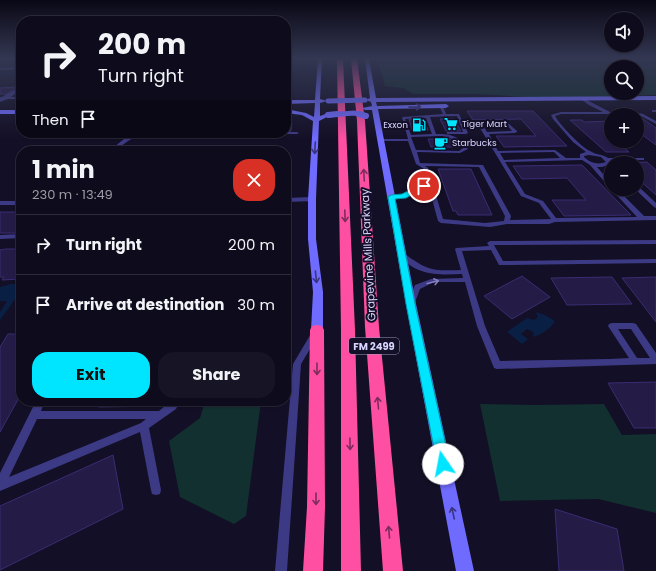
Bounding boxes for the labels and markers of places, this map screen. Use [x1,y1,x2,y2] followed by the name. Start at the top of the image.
[443,116,459,132] supermarket icon: Tiger Mart
[411,117,427,133] fuel station icon: Exxon
[462,118,507,130] place label: Tiger Mart
[383,119,408,131] place label: Exxon
[433,135,449,151] cafe icon: Starbucks
[452,137,497,149] place label: Starbucks
[407,169,441,203] pin

